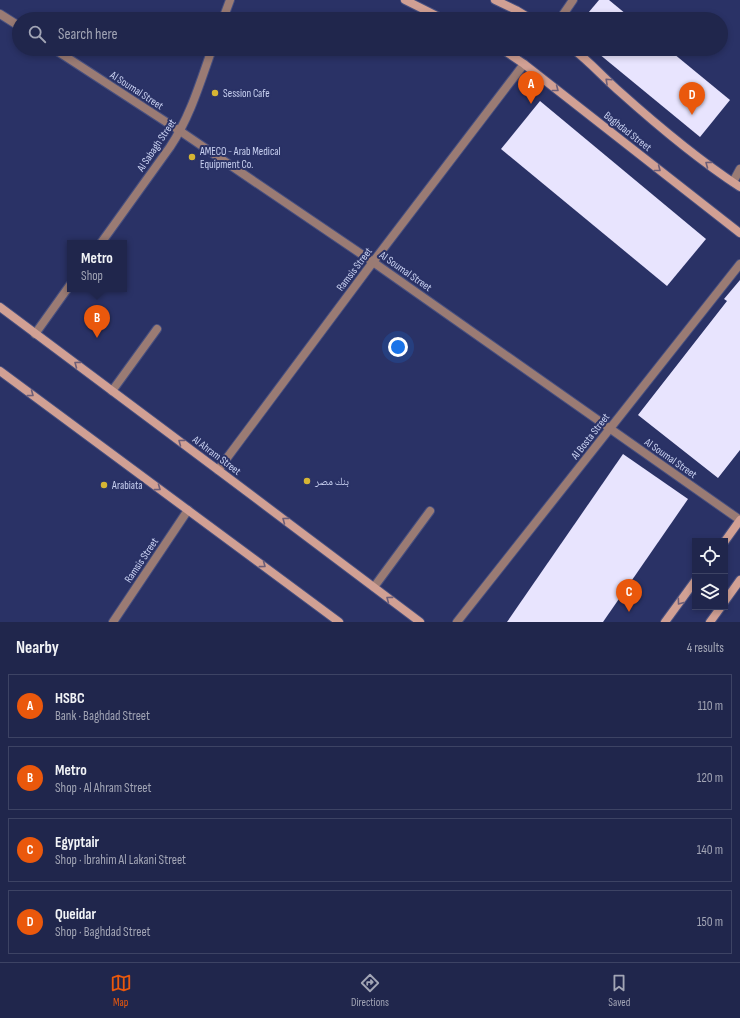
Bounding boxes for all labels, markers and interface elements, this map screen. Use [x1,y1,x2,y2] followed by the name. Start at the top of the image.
[12,12,728,56] search box
[26,23,48,45] icon: search
[58,25,118,44] text: Search here
[107,68,166,113] street label: Al Soumal Street
[518,71,544,104] pin: A
[605,78,613,86] one-way arrow
[679,82,705,115] pin: D
[551,84,558,91] one-way arrow
[223,87,270,100] place label: Session Cafe
[210,88,220,98] marker: Session Cafe
[601,109,655,154] street label: Baghdad Street
[134,116,179,175] street label: Al Sabagh Street
[199,145,280,171] place label: AMECO - Arab Medical Equipment Co.
[187,152,197,162] marker: AMECO - Arab Medical Equipment Co.
[705,162,712,169] one-way arrow
[654,164,661,171] one-way arrow
[67,240,127,292] popup
[334,244,375,294] street label: Ramsis Street
[376,248,435,295] street label: Al Soumal Street
[81,249,113,268] text: Metro
[81,268,103,284] text: Shop
[84,305,110,338] pin: B
[388,337,408,357] your location
[74,362,81,369] one-way arrow
[27,389,34,396] one-way arrow
[568,410,613,463] street label: Al Bosta Street
[189,432,244,478] street label: Al Ahram Street
[641,435,700,482] street label: Al Soumal Street
[178,439,185,447] one-way arrow
[314,475,349,488] place label: بنك مصر
[302,476,312,486] marker: بنك مصر
[111,479,143,492] place label: Arabiata
[99,480,109,490] marker: Arabiata
[154,483,161,490] one-way arrow
[282,517,289,525] one-way arrow
[122,535,161,585] street label: Ramsis Street
[692,538,728,610] map controls
[692,538,728,574] button: locate
[258,561,265,568] one-way arrow
[692,574,728,610] button: layers
[616,579,642,612] pin: C
[386,596,393,603] one-way arrow
[678,597,685,604] one-way arrow
[16,638,59,658] text: Nearby
[687,640,724,656] text: 4 results
[55,689,85,708] text: HSBC
[27,698,33,714] text: A
[698,698,723,714] text: 110 m
[55,708,150,724] text: Bank · Baghdad Street
[55,761,87,780] text: Metro
[27,770,33,786] text: B
[697,770,723,786] text: 120 m
[55,780,152,796] text: Shop · Al Ahram Street
[55,833,99,852] text: Egyptair
[27,842,33,858] text: C
[697,842,723,858] text: 140 m
[55,852,186,868] text: Shop · Ibrahim Al Lakani Street
[55,905,96,924] text: Queidar
[27,914,33,930] text: D
[697,914,723,930] text: 150 m
[55,924,151,940] text: Shop · Baghdad Street
[110,972,132,1009] tab: Map
[351,972,389,1009] tab: Directions
[608,972,630,1009] tab: Saved

